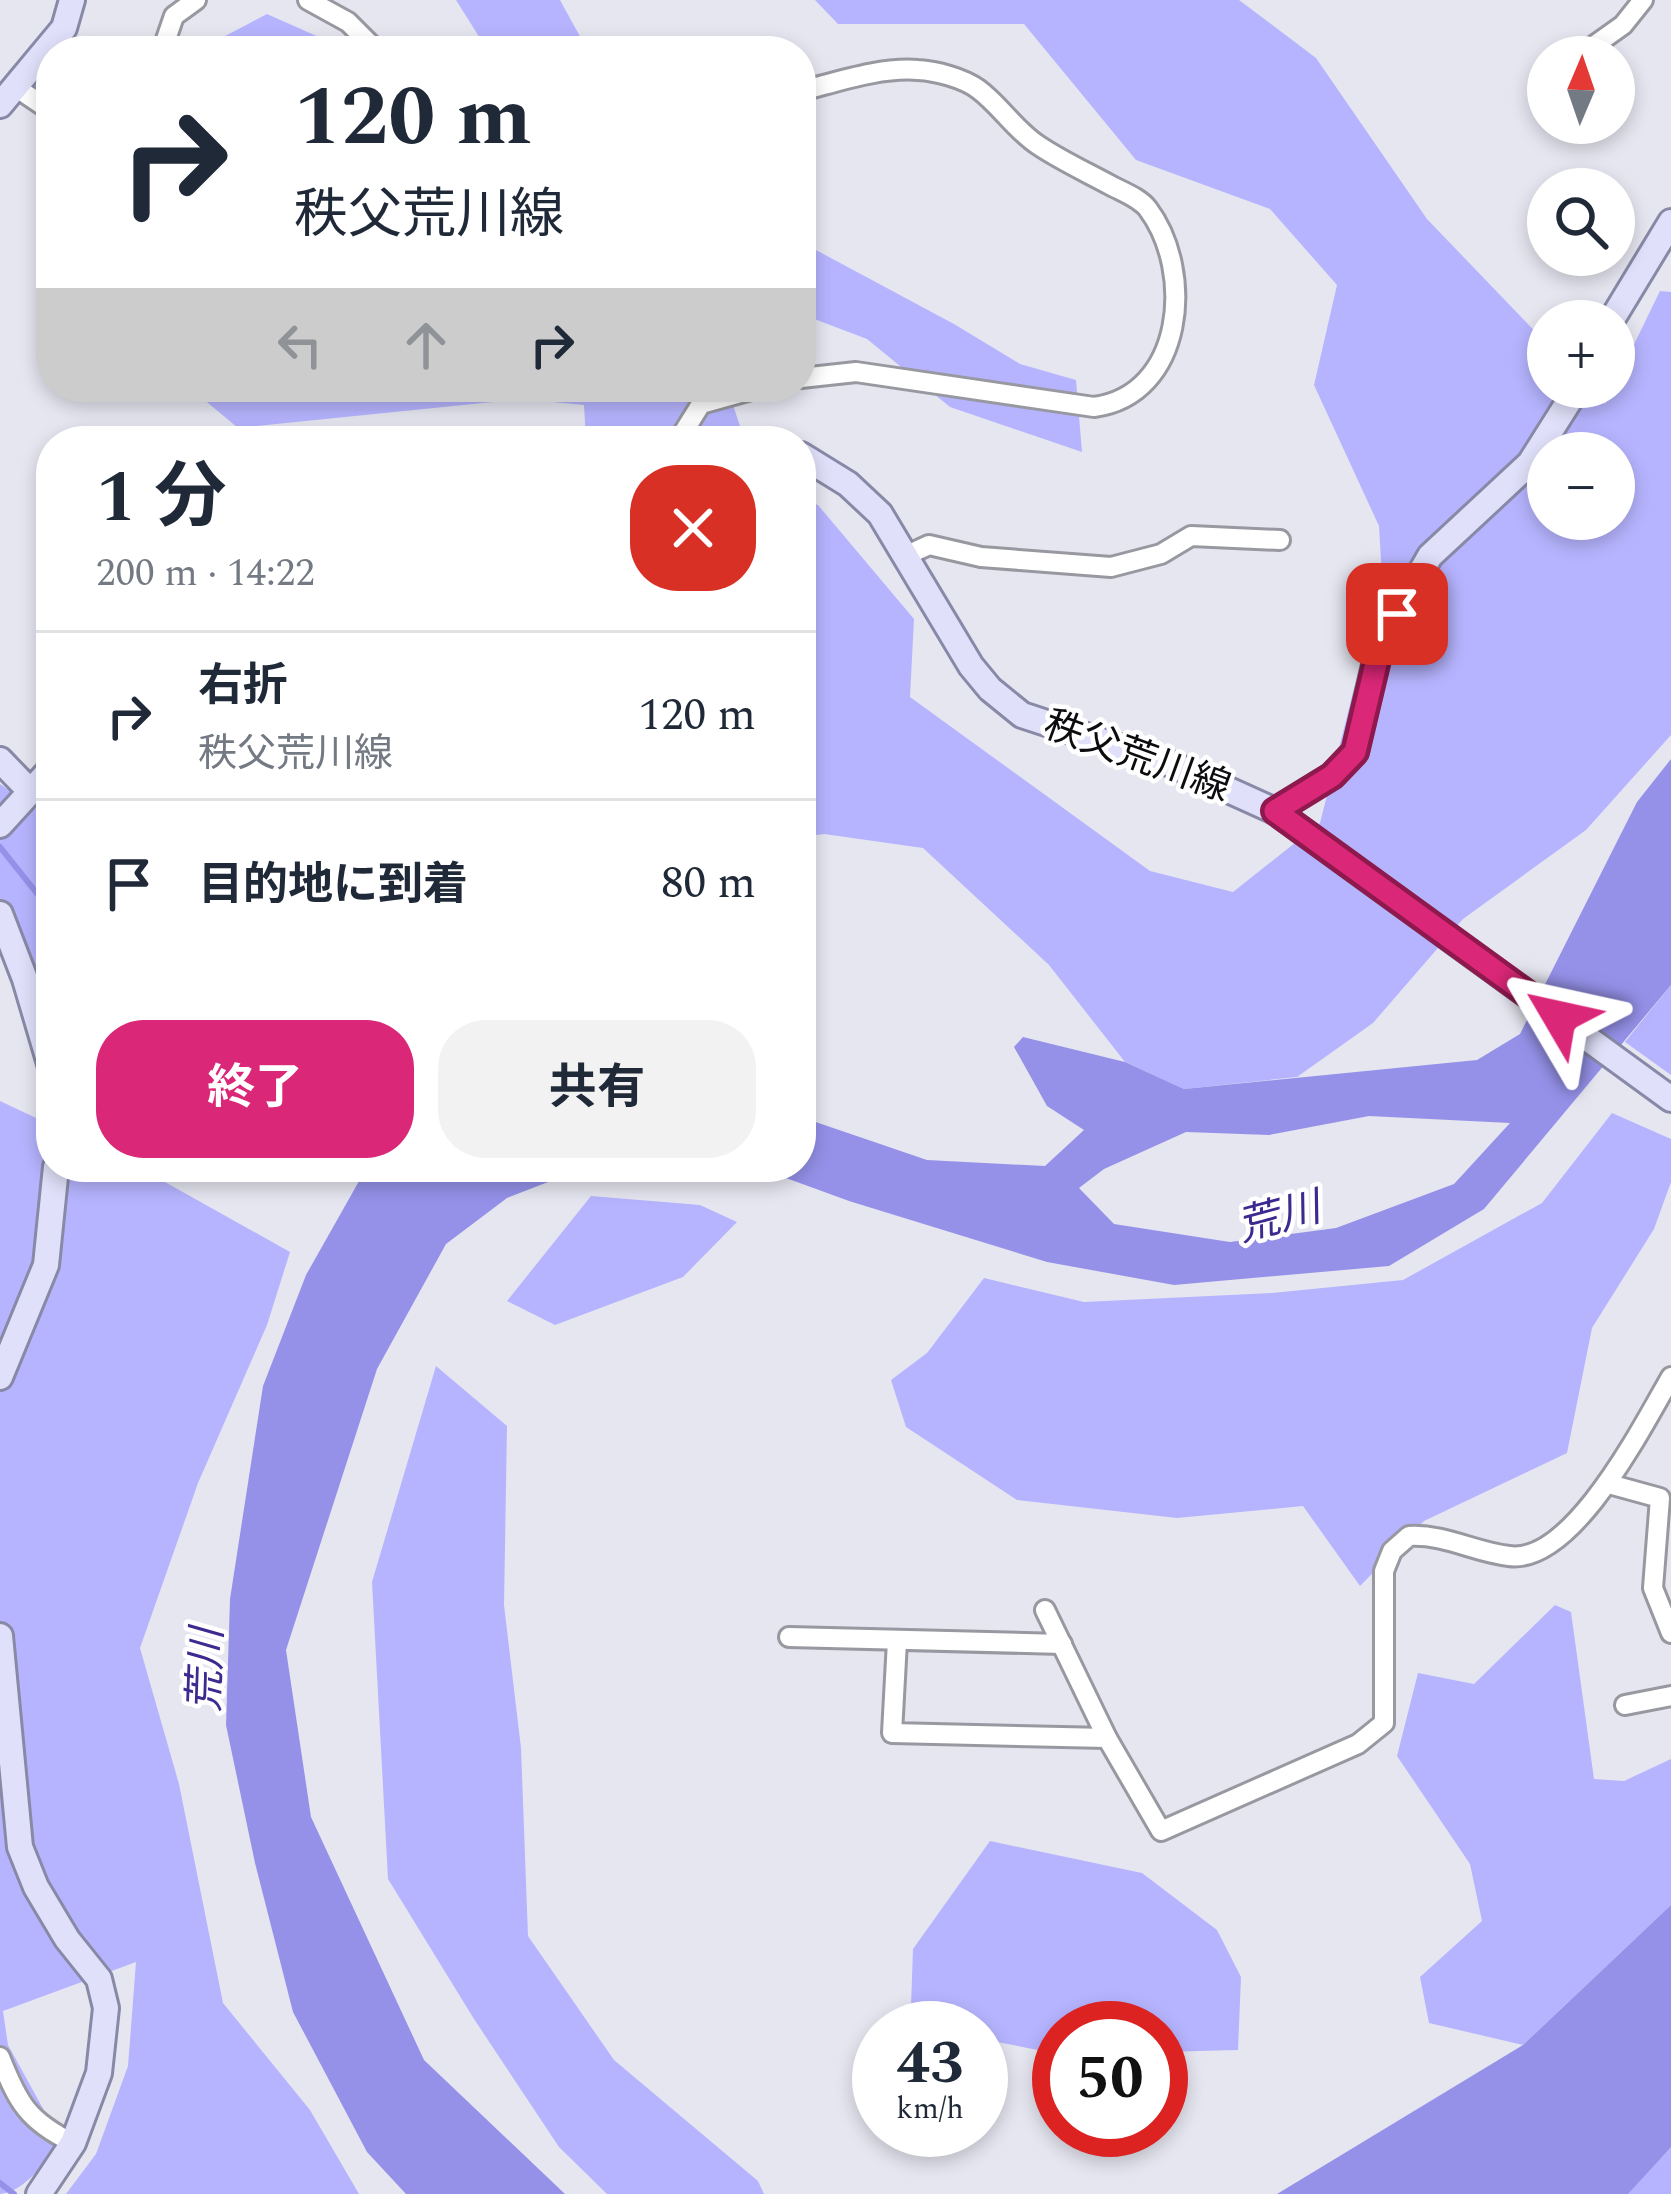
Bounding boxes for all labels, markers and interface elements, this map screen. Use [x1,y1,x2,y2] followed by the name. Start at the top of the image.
[1527,36,1635,144] north arrow
[1527,36,1635,540] map controls
[294,54,532,182] text: 120 m
[96,84,252,240] icon: right
[1527,168,1635,276] button: search
[294,175,564,257] text: 秩父荒川線
[1527,300,1635,408] button: +
[267,312,333,378] icon: left
[393,312,459,378] icon: ahead
[519,312,585,378] icon: right
[1527,432,1635,540] button: −
[96,444,226,553] text: 1 分
[630,465,756,591] button: close
[96,544,315,603] text: 200 m · 14:22
[1346,563,1448,665] pin
[1364,581,1430,647] icon: arrive
[198,652,288,721] text: 右折
[639,681,756,750] text: 120 m
[96,683,162,749] icon: right
[1035,696,1239,818] street label: 秩父荒川線
[198,725,393,784] text: 秩父荒川線
[661,849,756,918] text: 80 m
[96,851,162,917] icon: arrive
[198,851,468,920] text: 目的地に到着
[1496,954,1622,1080] position arrow
[96,1020,414,1158] button: 終了
[438,1020,756,1158] button: 共有
[1230,1176,1332,1259] water label: 荒川
[174,1623,240,1713] water label: 荒川
[1032,2001,1188,2157] speed limit sign: 50
[896,2018,964,2110] text: 43
[896,2086,964,2132] text: km/h

